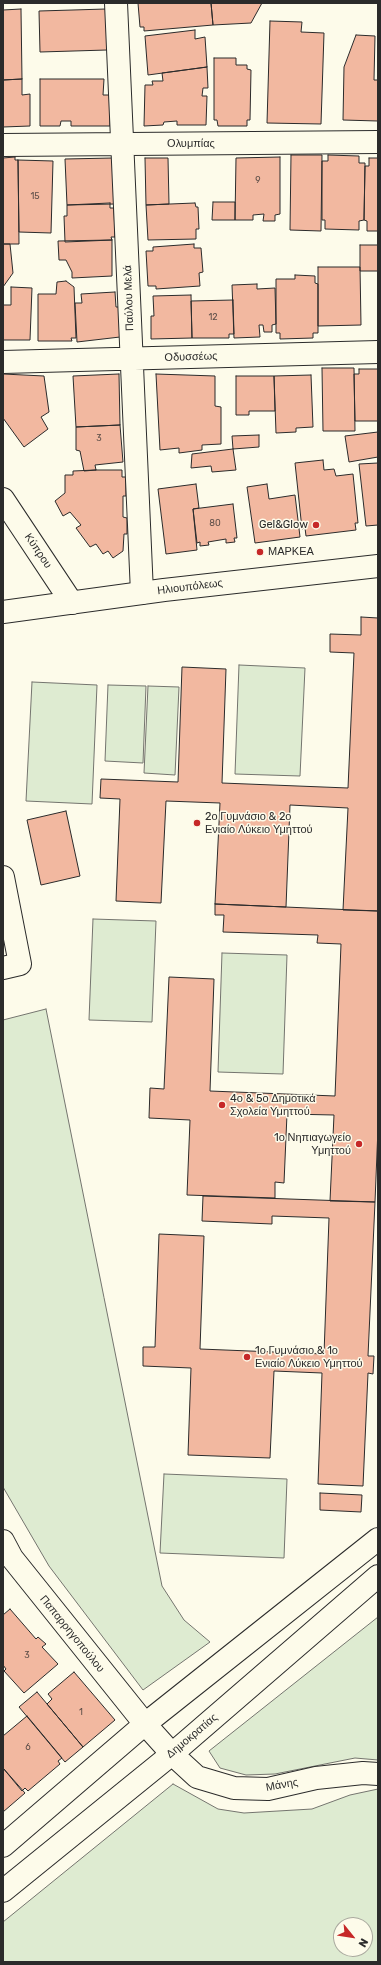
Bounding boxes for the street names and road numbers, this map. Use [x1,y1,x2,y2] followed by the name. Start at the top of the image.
[167,137,215,151] street label: Ολυμπίας
[121,265,137,331] street label: Παύλου Μελά
[164,349,218,365] street label: Οδυσσέως
[22,531,54,571] street label: Κύπρου
[157,576,223,598] street label: Ηλιουπόλεως
[37,1593,107,1675] street label: Παπαρρηγοπούλου
[164,1711,220,1761] street label: Δημοκρατίας
[265,1776,299,1794] street label: Μάνης

